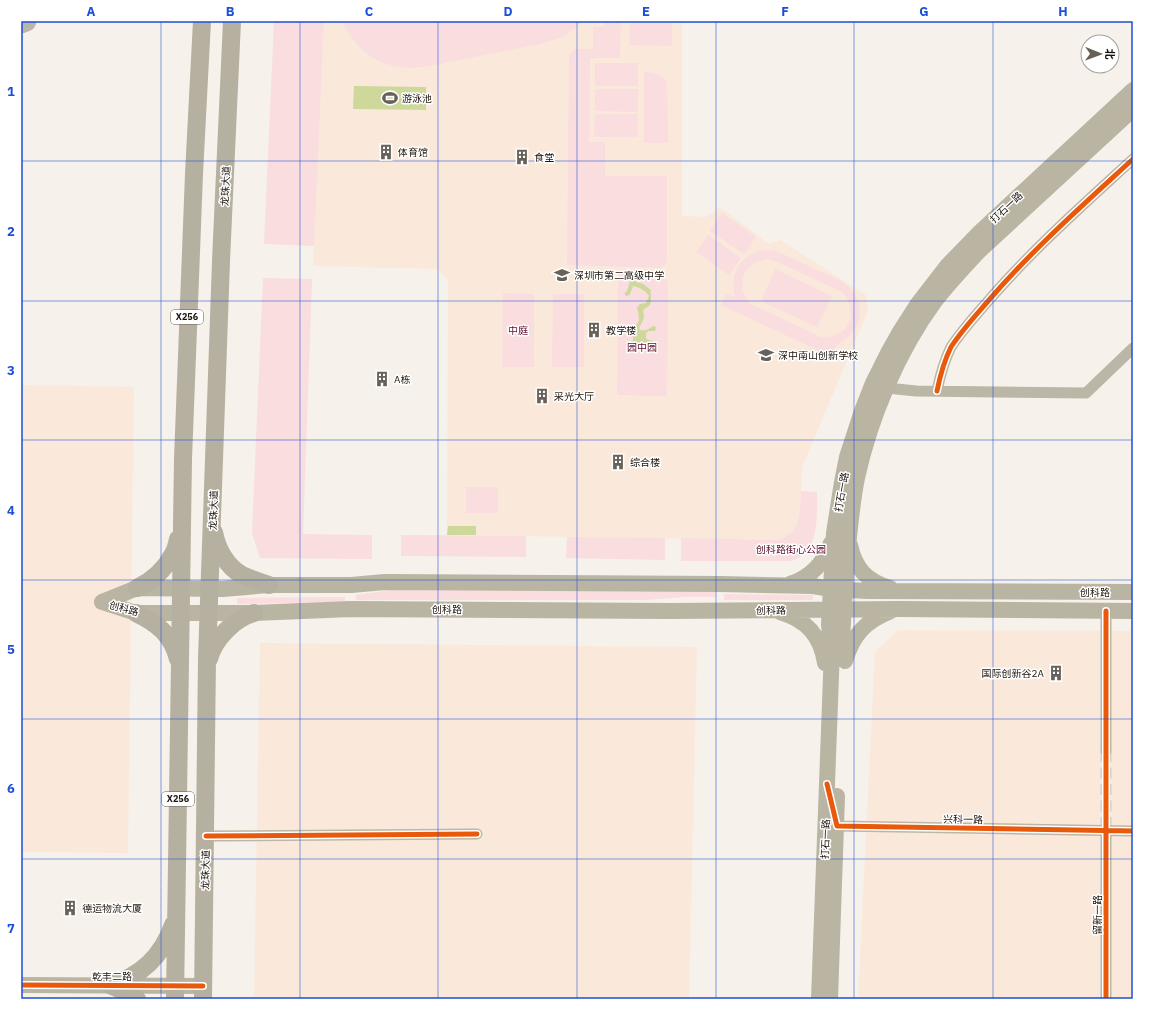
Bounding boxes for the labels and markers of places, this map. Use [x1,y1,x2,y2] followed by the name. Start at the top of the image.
[381,89,399,107] sports icon: 游泳池
[402,92,432,105] place label: 游泳池
[377,143,395,161] building icon: 体育馆
[398,146,428,159] place label: 体育馆
[513,148,531,166] building icon: 食堂
[534,151,554,164] place label: 食堂
[553,266,571,284] school or university icon: 深圳市第二高级中学
[574,269,664,282] place label: 深圳市第二高级中学
[585,321,603,339] building icon: 教学楼
[606,324,636,337] place label: 教学楼
[757,346,775,364] school or university icon: 深中南山创新学校
[778,349,858,362] place label: 深中南山创新学校
[373,370,391,388] building icon: A栋
[394,373,410,386] place label: A栋
[533,387,551,405] building icon: 采光大厅
[554,390,594,403] place label: 采光大厅
[609,453,627,471] building icon: 综合楼
[630,456,660,469] place label: 综合楼
[1047,664,1065,682] building icon: 国际创新谷2A
[982,667,1045,680] place label: 国际创新谷2A
[61,899,79,917] building icon: 德运物流大厦
[82,902,142,915] place label: 德运物流大厦

